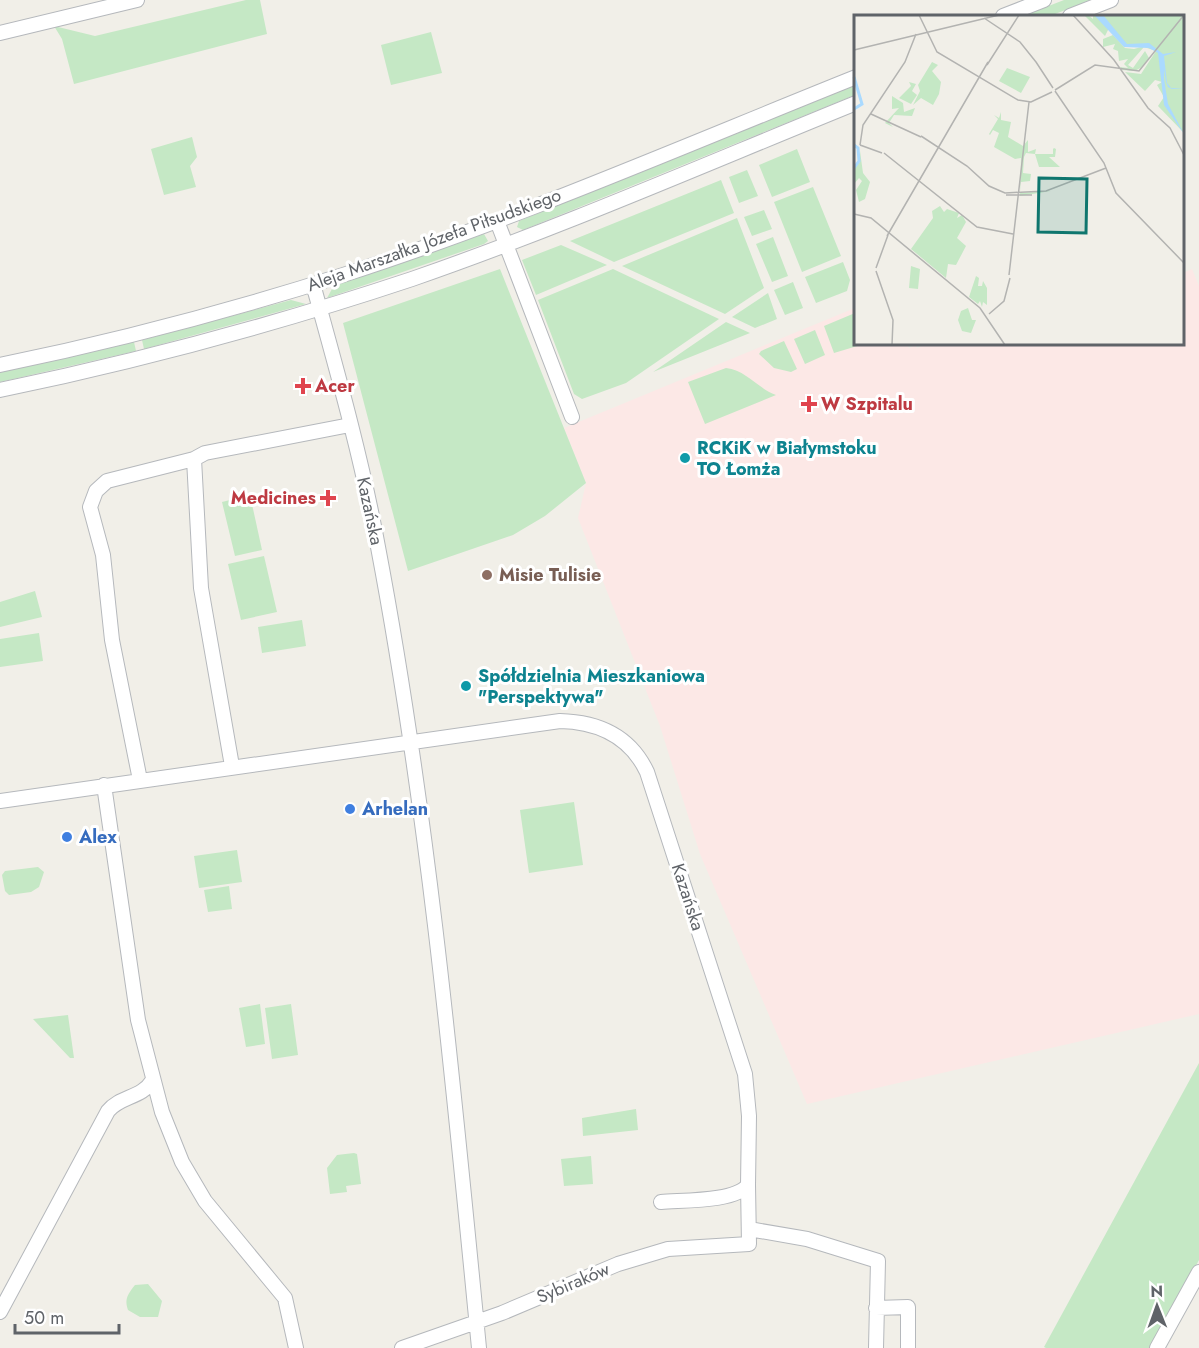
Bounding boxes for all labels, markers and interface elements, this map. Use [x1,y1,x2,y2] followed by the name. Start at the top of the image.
[854,15,1184,345] inset map
[303,182,565,298] street label: Aleja Marszałka Józefa Piłsudskiego
[314,373,355,399] place label: Acer
[296,379,310,393] marker: Acer
[821,391,913,417] place label: W Szpitalu
[802,397,816,411] marker: W Szpitalu
[697,435,877,482] place label: RCKiK w Białymstoku TO Łomża
[678,451,692,465] marker: RCKiK w Białymstoku TO Łomża
[350,475,390,547] street label: Kazańska
[231,485,316,511] place label: Medicines
[321,491,335,505] marker: Medicines
[499,562,601,588] place label: Misie Tulisie
[480,568,494,582] marker: Misie Tulisie
[478,663,705,710] place label: Spółdzielnia Mieszkaniowa "Perspektywa"
[459,679,473,693] marker: Spółdzielnia Mieszkaniowa "Perspektywa"
[361,796,428,822] place label: Arhelan
[343,802,357,816] marker: Arhelan
[78,824,117,850] place label: Alex
[60,830,74,844] marker: Alex
[665,860,711,934] street label: Kazańska
[532,1256,614,1310] street label: Sybiraków
[1127,1276,1187,1336] north arrow
[1150,1280,1163,1303] text: N
[15,1297,118,1335] scale bar
[24,1305,64,1331] text: 50 m

